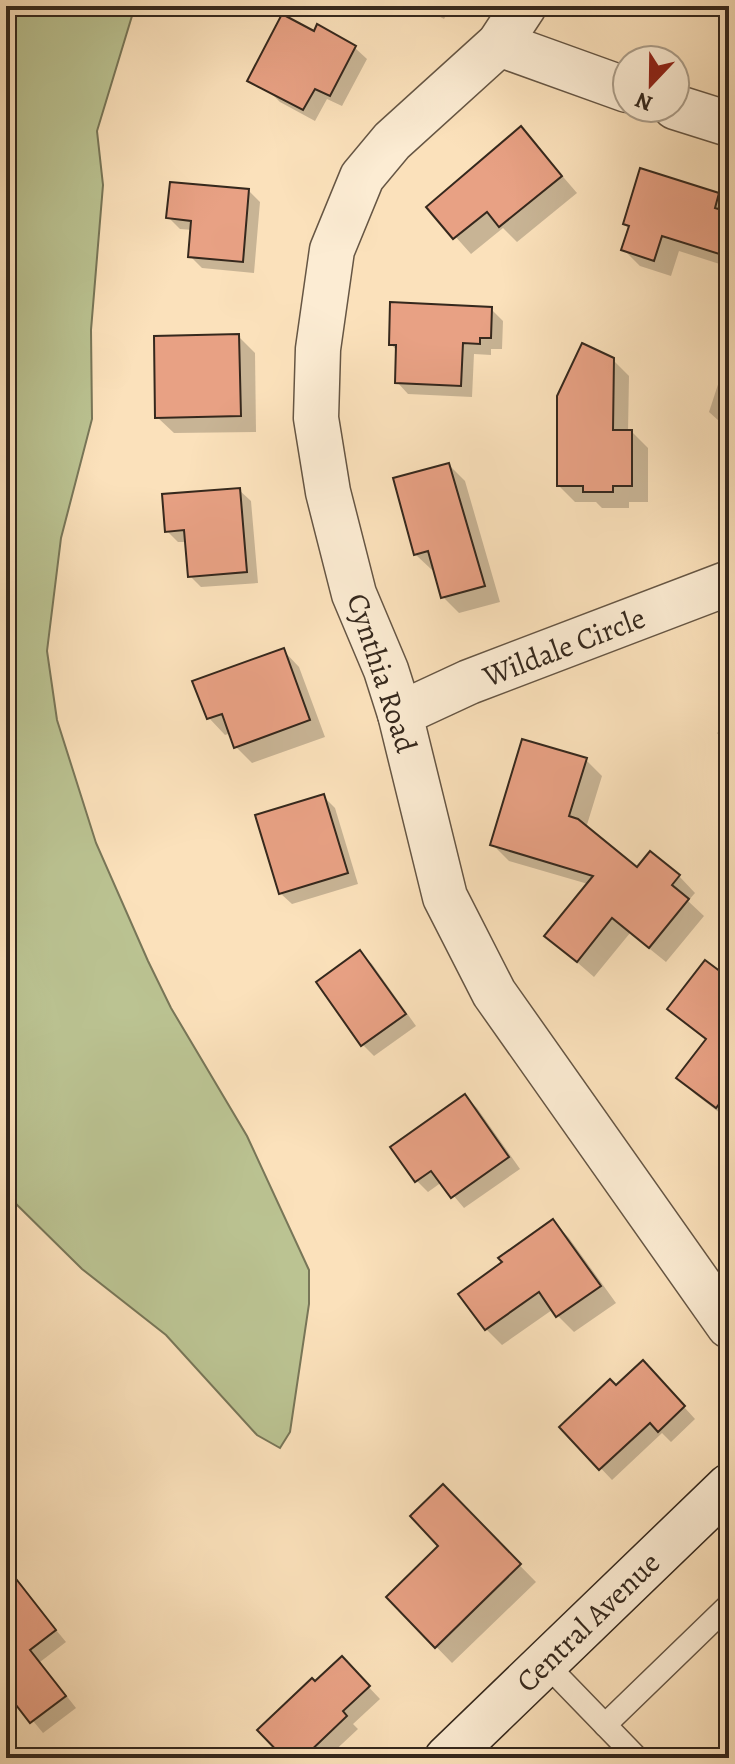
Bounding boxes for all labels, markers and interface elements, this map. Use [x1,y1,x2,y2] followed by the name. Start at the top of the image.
[611,44,691,124] north arrow
[631,85,657,119] text: N
[337,588,427,759] street label: Cynthia Road
[476,598,651,697] street label: Wildale Circle
[507,1543,669,1701] street label: Central Avenue

